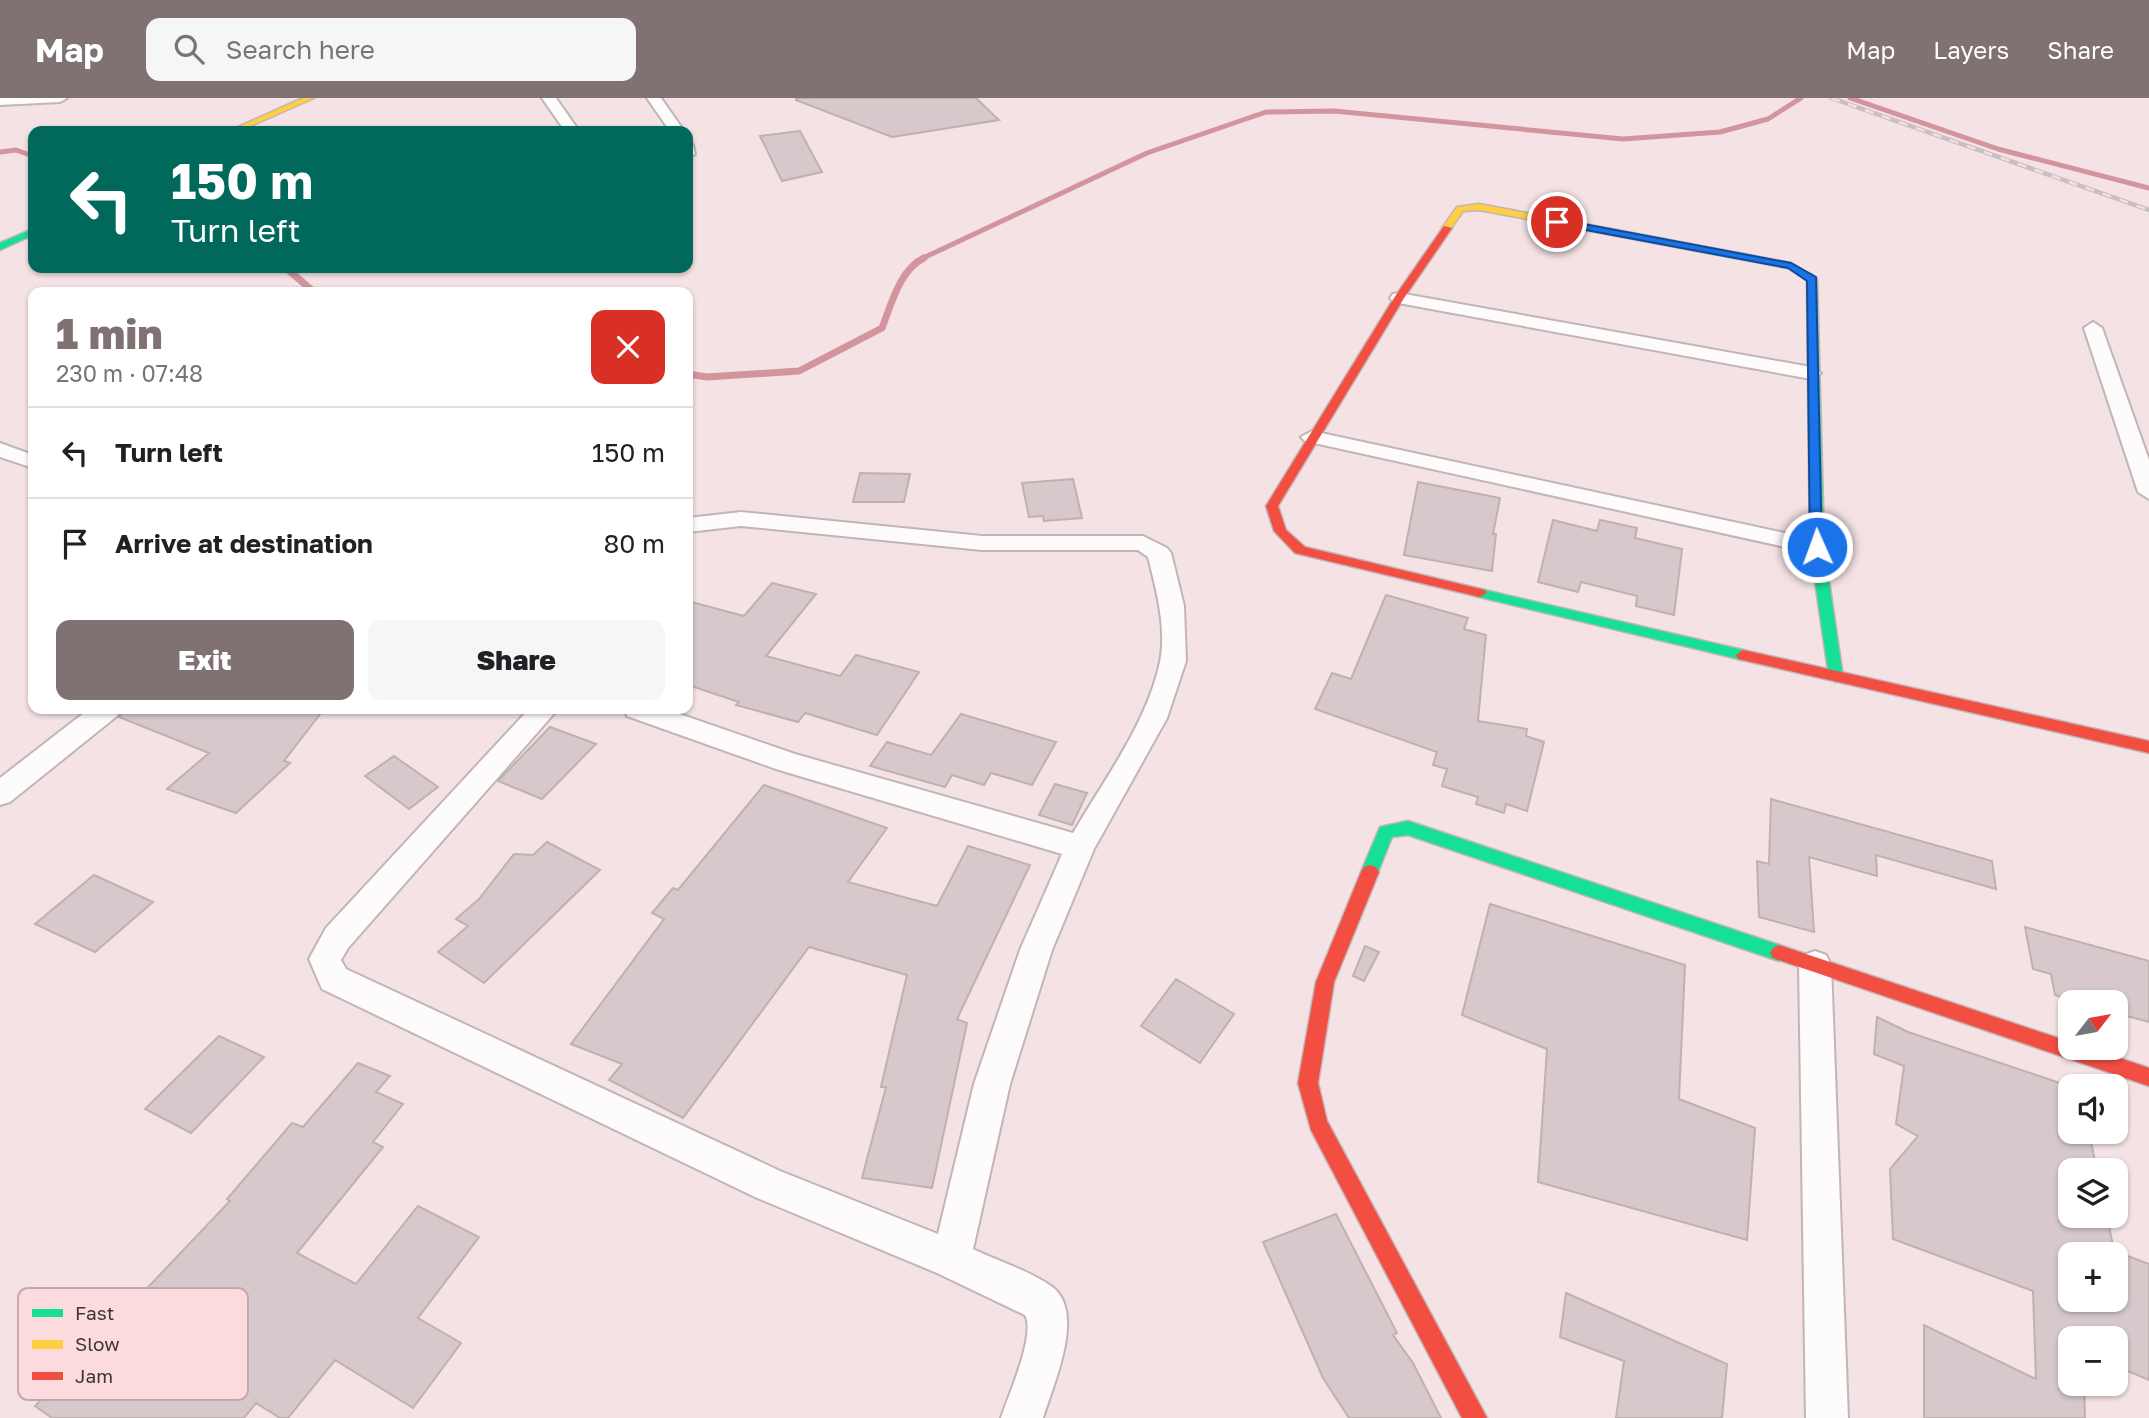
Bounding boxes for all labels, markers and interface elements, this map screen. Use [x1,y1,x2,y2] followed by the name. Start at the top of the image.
[146,18,636,81] search box
[35,30,104,69] text: Map
[170,30,208,68] icon: search
[226,34,375,65] text: Search here
[1846,35,1895,64] text: Map
[1933,35,2009,64] text: Layers
[2047,35,2114,64] text: Share
[171,151,313,210] text: 150 m
[56,154,147,245] icon: left
[1527,192,1587,252] pin
[1538,203,1576,241] icon: arrive
[171,211,300,249] text: Turn left
[56,308,163,358] text: 1 min
[591,310,665,384] button: close
[56,359,203,387] text: 230 m · 07:48
[56,434,94,472] icon: left
[115,437,223,468] text: Turn left
[592,437,665,468] text: 150 m
[1780,510,1854,584] position arrow
[56,525,94,563] icon: arrive
[115,528,373,559] text: Arrive at destination
[604,528,665,559] text: 80 m
[56,620,354,700] button: Exit
[368,620,665,700] button: Share
[2058,990,2128,1060] north arrow
[2058,990,2128,1396] map controls
[2058,1074,2128,1144] button: sound
[2058,1158,2128,1228] button: layers
[2058,1242,2128,1312] button: +
[18,1288,248,1400] legend
[75,1301,114,1324] text: Fast
[2058,1326,2128,1396] button: −
[75,1332,120,1355] text: Slow
[75,1364,113,1387] text: Jam

